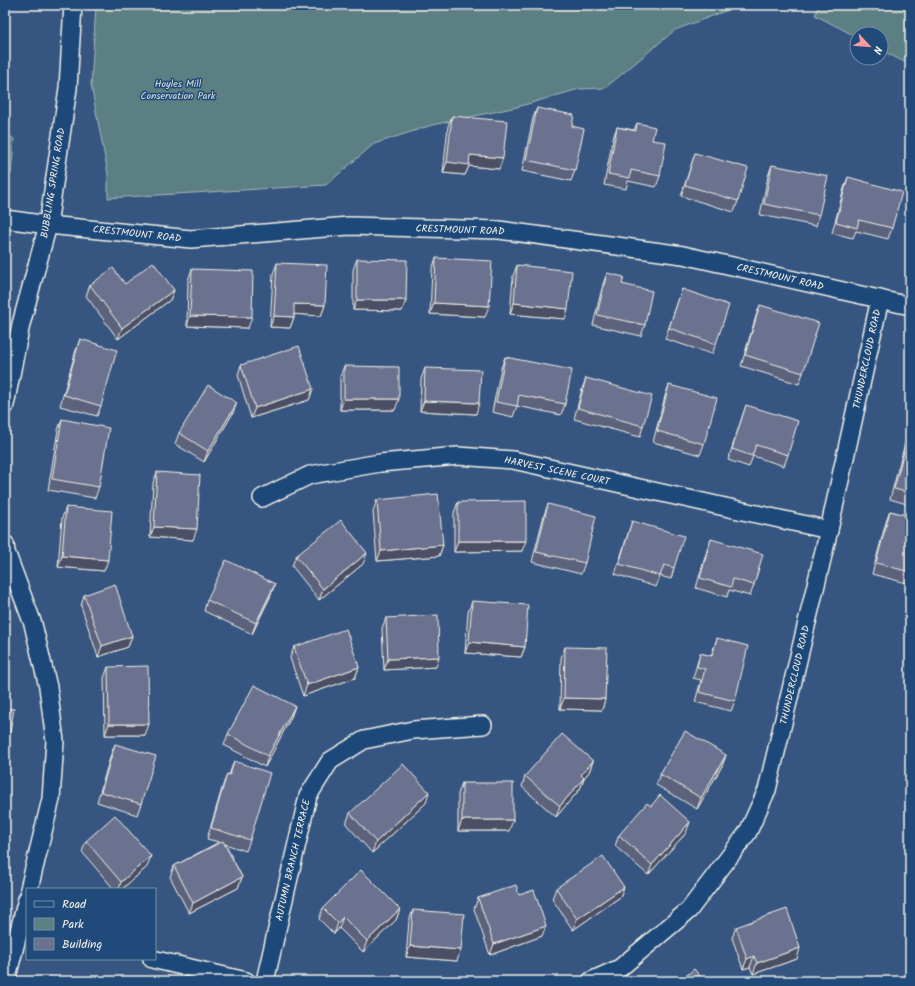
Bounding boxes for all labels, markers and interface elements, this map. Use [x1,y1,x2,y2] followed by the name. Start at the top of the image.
[849,26,889,66] north arrow
[867,43,887,57] text: N
[140,76,216,104] park label: Hoyles Mill Conservation Park
[36,126,70,239] street label: BUBBLING SPRING ROAD
[415,220,505,240] street label: CRESTMOUNT ROAD
[92,221,183,247] street label: CRESTMOUNT ROAD
[735,259,826,295] street label: CRESTMOUNT ROAD
[849,307,885,410] street label: THUNDERCLOUD ROAD
[503,452,613,490] street label: HARVEST SCENE COURT
[776,623,814,726] street label: THUNDERCLOUD ROAD
[271,796,315,923] street label: AUTUMN BRANCH TERRACE
[26,888,156,960] legend
[62,895,87,914] text: Road
[62,915,84,934] text: Park
[62,935,102,954] text: Building

